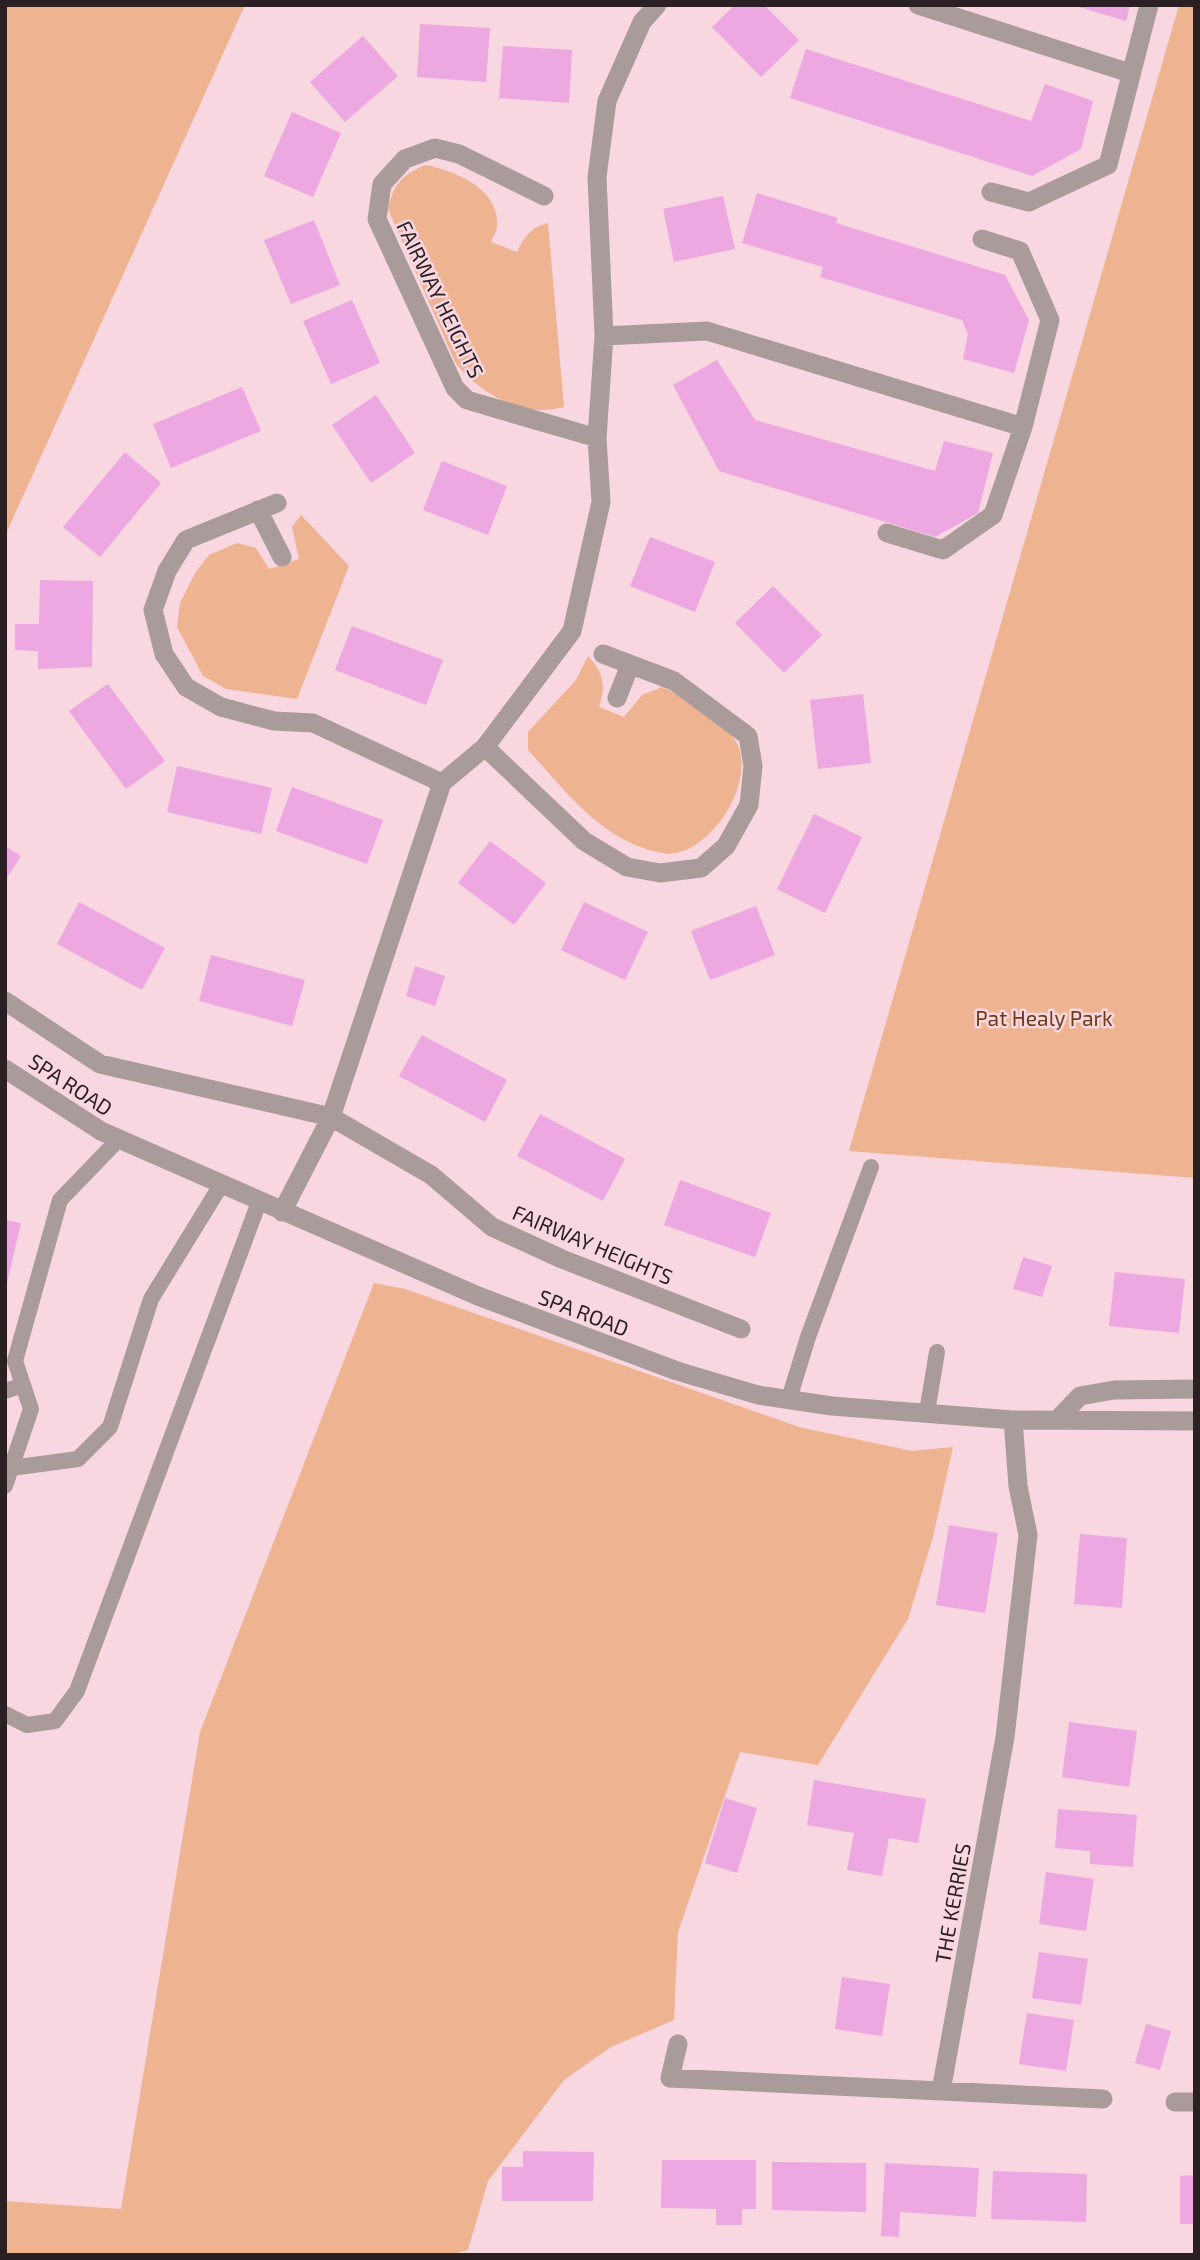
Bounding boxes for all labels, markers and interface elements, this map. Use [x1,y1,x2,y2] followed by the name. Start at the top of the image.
[392,216,490,382] street label: FAIRWAY HEIGHTS
[975,1005,1113,1030] park label: Pat Healy Park
[25,1048,117,1120] street label: SPA ROAD
[509,1199,677,1289] street label: FAIRWAY HEIGHTS
[535,1283,633,1341] street label: SPA ROAD
[929,1841,975,1965] street label: THE KERRIES

